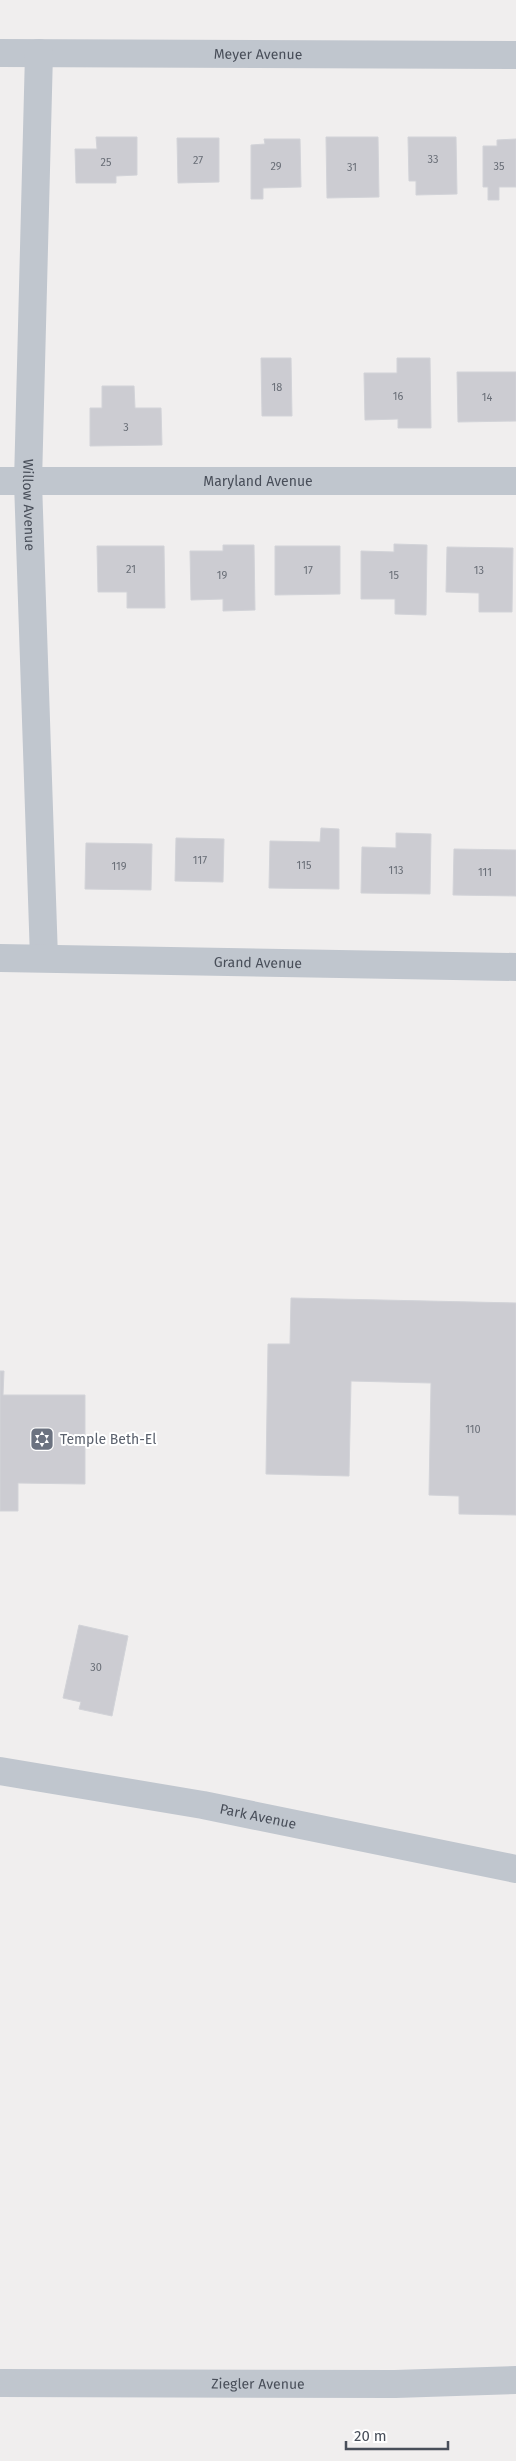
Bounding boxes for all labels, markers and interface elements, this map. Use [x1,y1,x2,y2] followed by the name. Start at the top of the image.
[214,45,302,63] street label: Meyer Avenue
[428,153,438,166] house number: 33
[193,154,203,167] house number: 27
[101,156,112,169] house number: 25
[270,160,282,173] house number: 29
[494,160,505,173] house number: 35
[347,161,357,174] house number: 31
[272,381,282,394] house number: 18
[393,390,403,403] house number: 16
[482,391,492,404] house number: 14
[123,421,129,434] house number: 3
[19,459,39,551] street label: Willow Avenue
[203,473,313,490] street label: Maryland Avenue
[126,563,136,576] house number: 21
[303,564,313,577] house number: 17
[474,564,484,577] house number: 13
[217,569,227,582] house number: 19
[389,569,400,582] house number: 15
[193,854,207,867] house number: 117
[297,859,312,872] house number: 115
[111,860,127,873] house number: 119
[389,864,403,877] house number: 113
[478,866,492,879] house number: 111
[214,953,302,972] street label: Grand Avenue
[465,1423,481,1436] house number: 110
[29,1426,55,1452] synagogue icon: Temple Beth-El
[60,1431,156,1448] place label: Temple Beth-El
[90,1661,102,1674] house number: 30
[218,1800,298,1832] street label: Park Avenue
[211,2375,305,2392] street label: Ziegler Avenue
[346,2418,448,2450] scale bar
[354,2427,387,2445] text: 20 m

